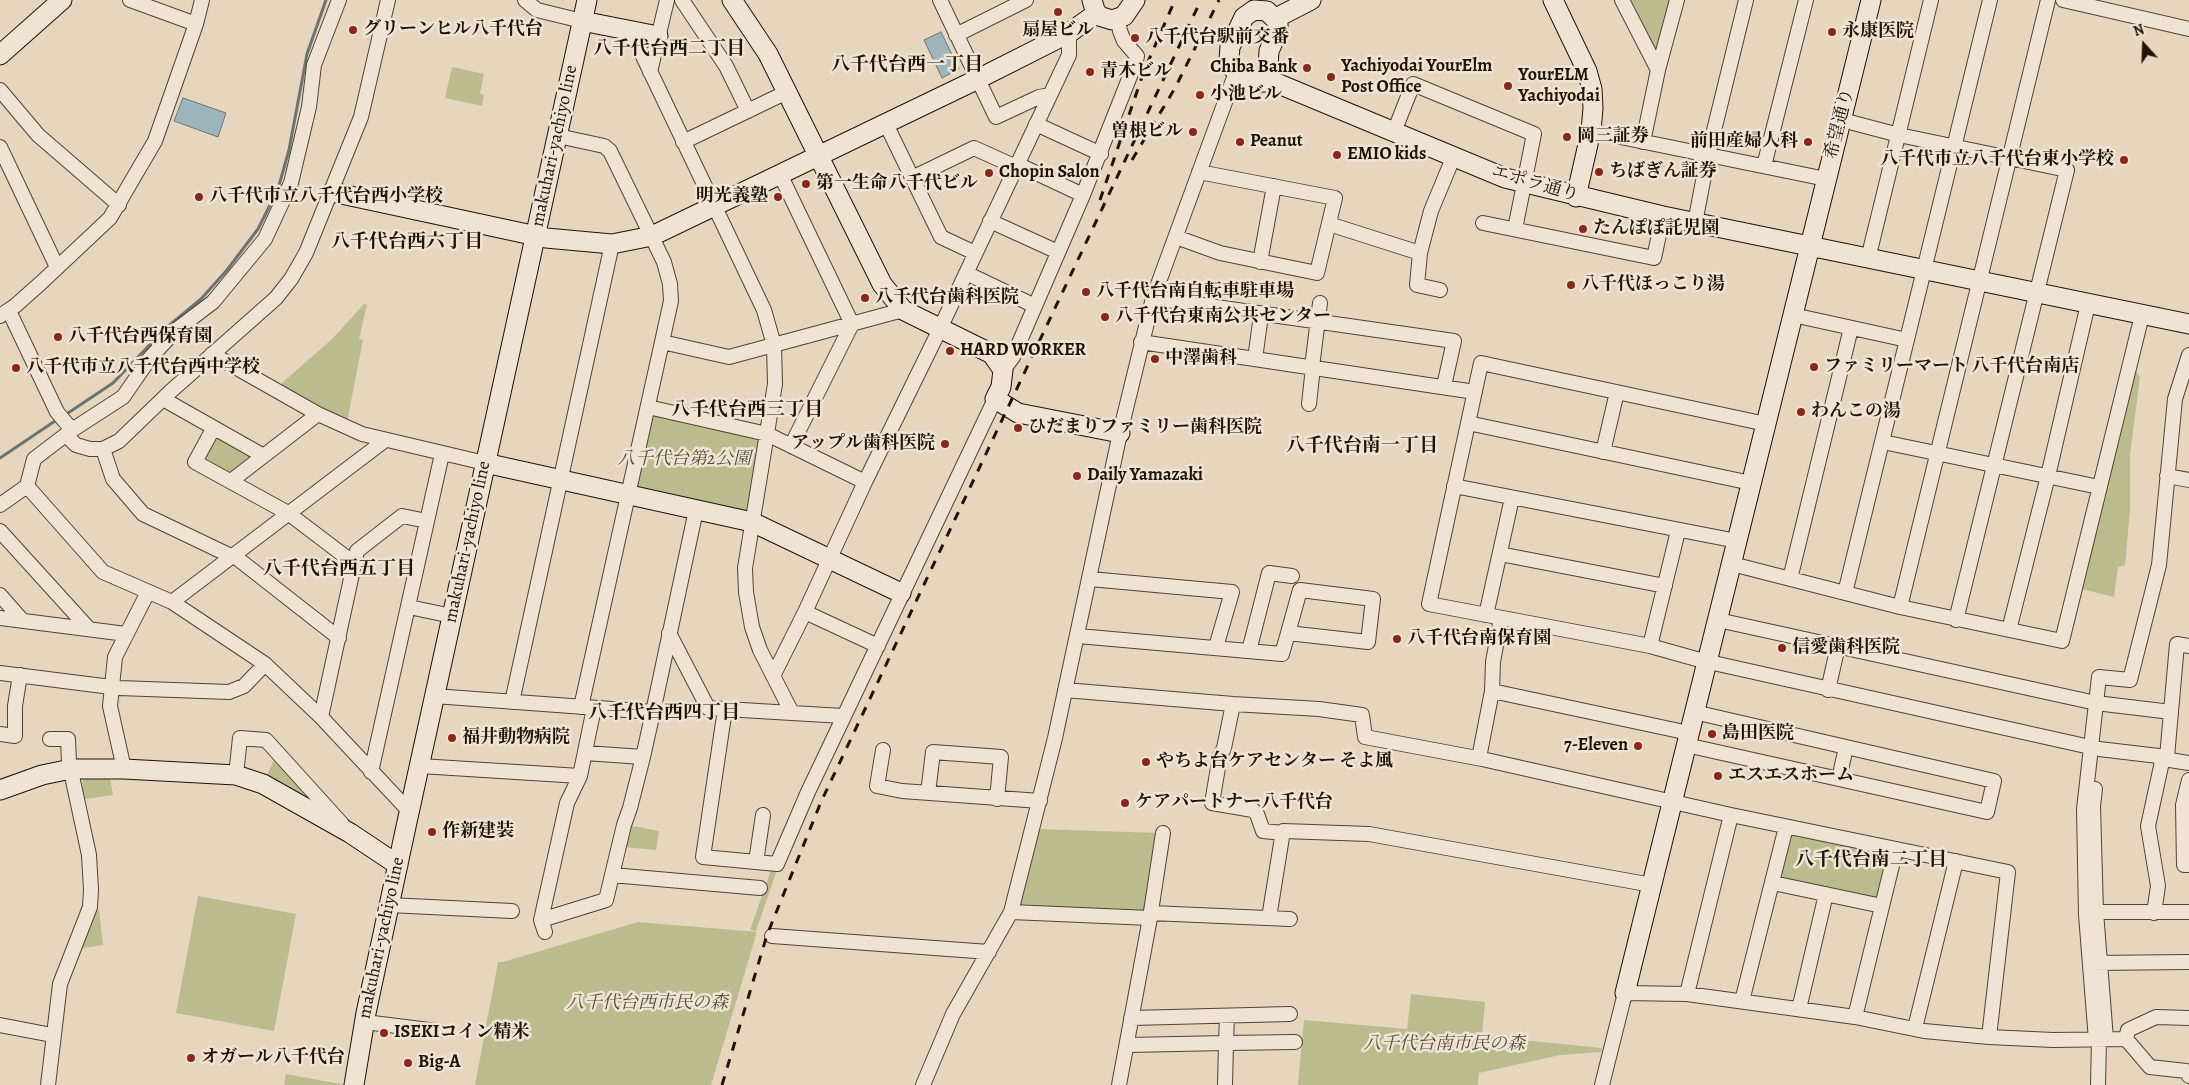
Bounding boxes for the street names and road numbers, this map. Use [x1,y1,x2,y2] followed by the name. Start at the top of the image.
[527,63,583,229] street label: makuhari-yachiyo line
[1821,86,1859,162] street label: 希望通り
[1489,161,1581,207] street label: エポラ通り
[440,459,496,625] street label: makuhari-yachiyo line
[354,855,410,1021] street label: makuhari-yachiyo line

